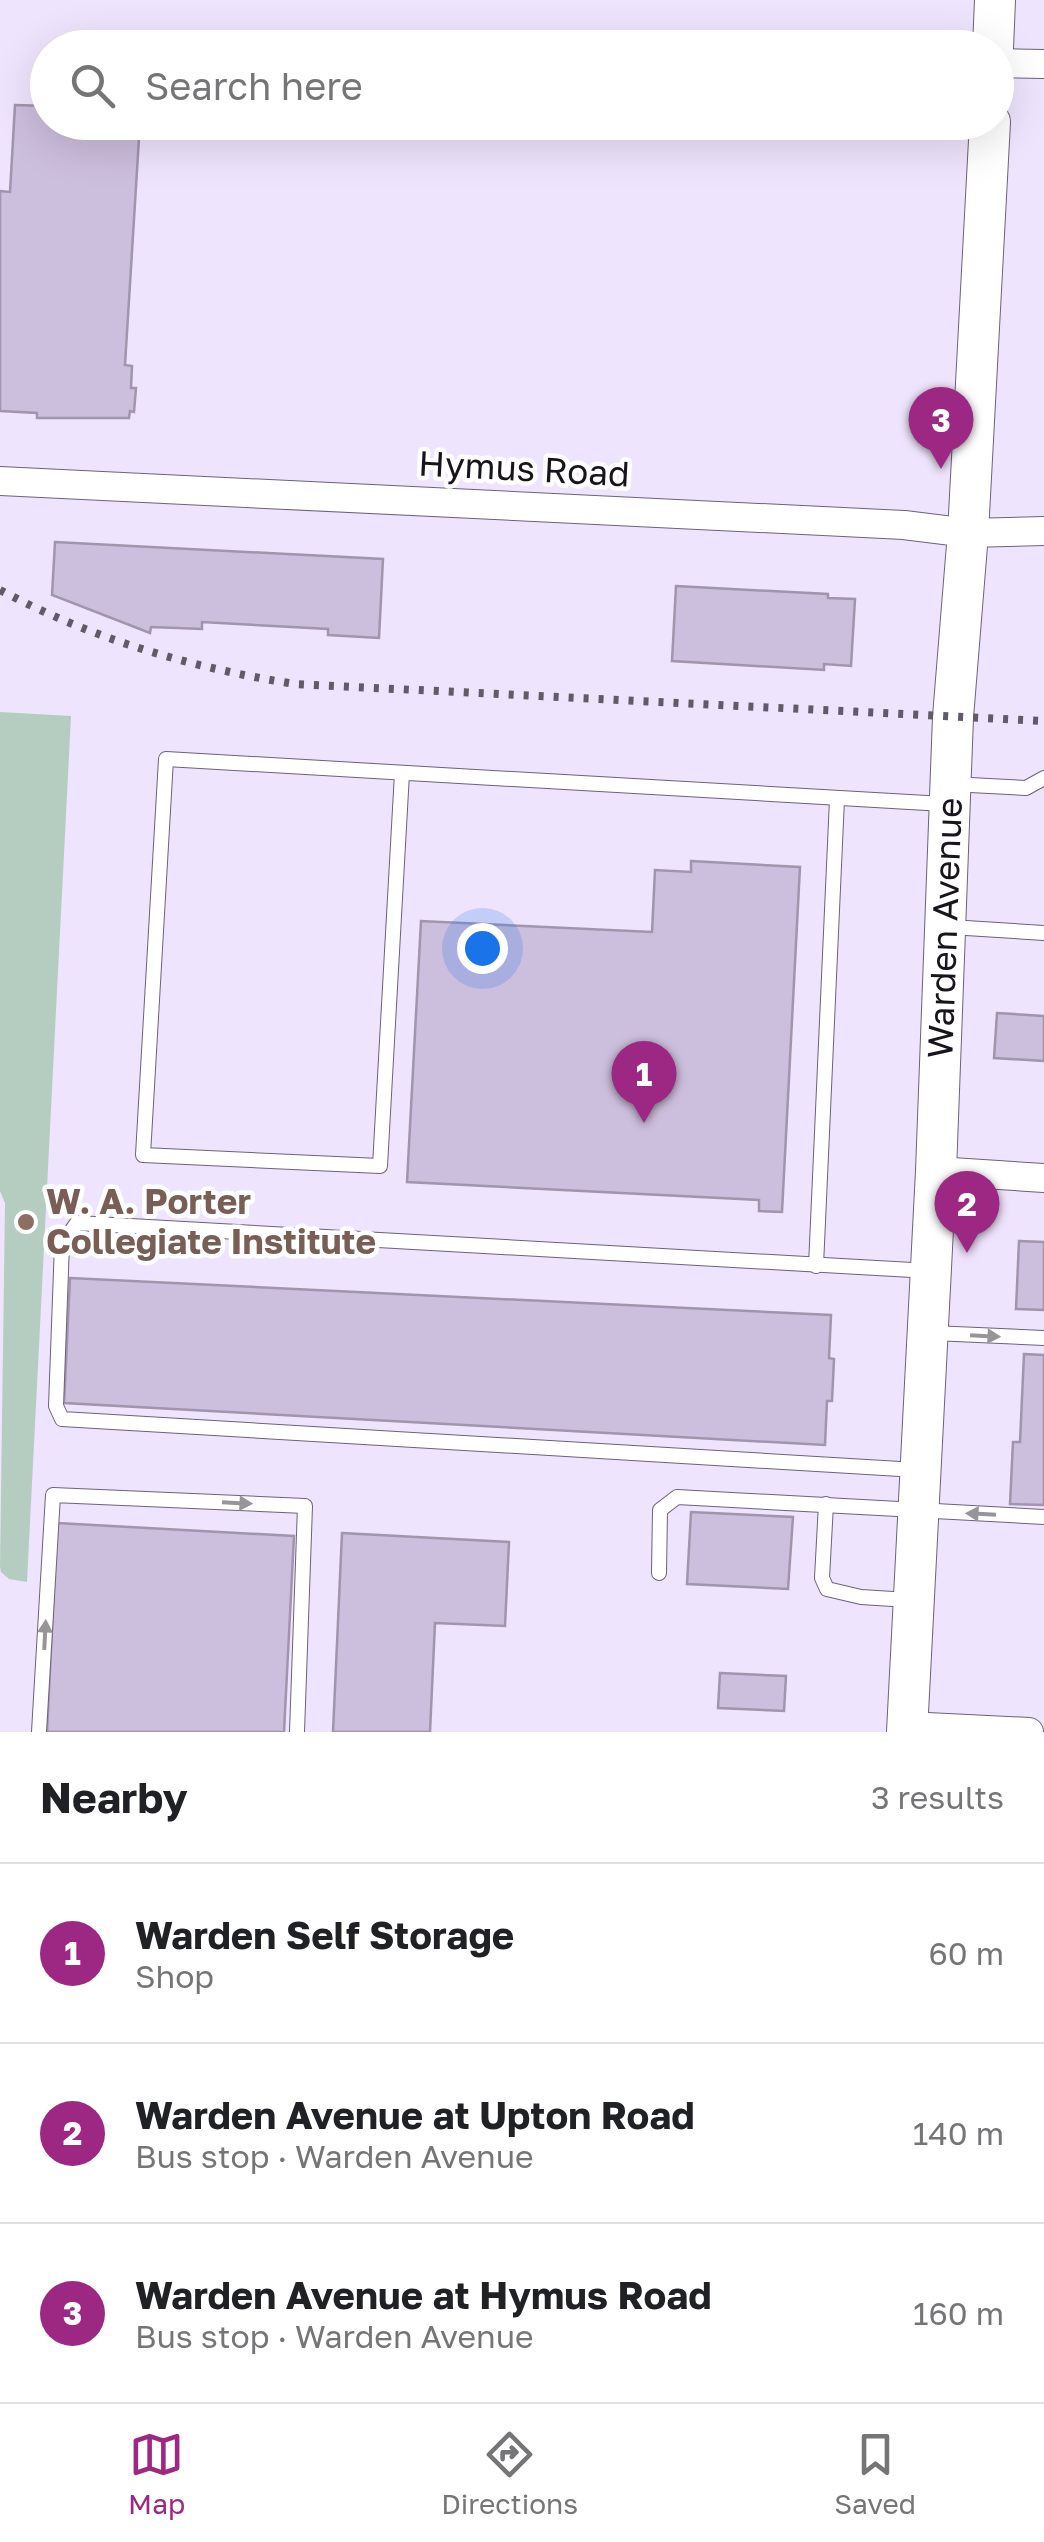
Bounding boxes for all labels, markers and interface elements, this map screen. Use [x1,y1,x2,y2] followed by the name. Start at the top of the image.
[30,30,1014,140] search box
[65,58,120,113] icon: search
[145,63,363,108] text: Search here
[908,386,974,469] pin: 3
[417,441,631,495] street label: Hymus Road
[918,797,970,1059] street label: Warden Avenue
[457,923,508,974] your location
[612,1040,676,1123] pin: 1
[934,1170,1000,1253] pin: 2
[46,1180,376,1262] place label: W. A. Porter Collegiate Institute
[15,1211,37,1233] marker: W. A. Porter Collegiate Institute
[969,1328,1001,1344] one-way arrow
[222,1495,254,1511] one-way arrow
[965,1506,997,1522] one-way arrow
[37,1618,53,1650] one-way arrow
[40,1772,188,1822] text: Nearby
[871,1778,1004,1816] text: 3 results
[135,1912,514,1957] text: Warden Self Storage
[64,1934,81,1972] text: 1
[928,1934,1004,1972] text: 60 m
[135,1957,214,1995] text: Shop
[135,2092,695,2137] text: Warden Avenue at Upton Road
[63,2114,82,2152] text: 2
[913,2114,1004,2152] text: 140 m
[135,2137,534,2175] text: Bus stop · Warden Avenue
[135,2272,712,2317] text: Warden Avenue at Hymus Road
[63,2294,82,2332] text: 3
[913,2294,1004,2332] text: 160 m
[135,2317,534,2355] text: Bus stop · Warden Avenue
[128,2427,185,2520] tab: Map
[441,2427,578,2520] tab: Directions
[834,2427,916,2520] tab: Saved

